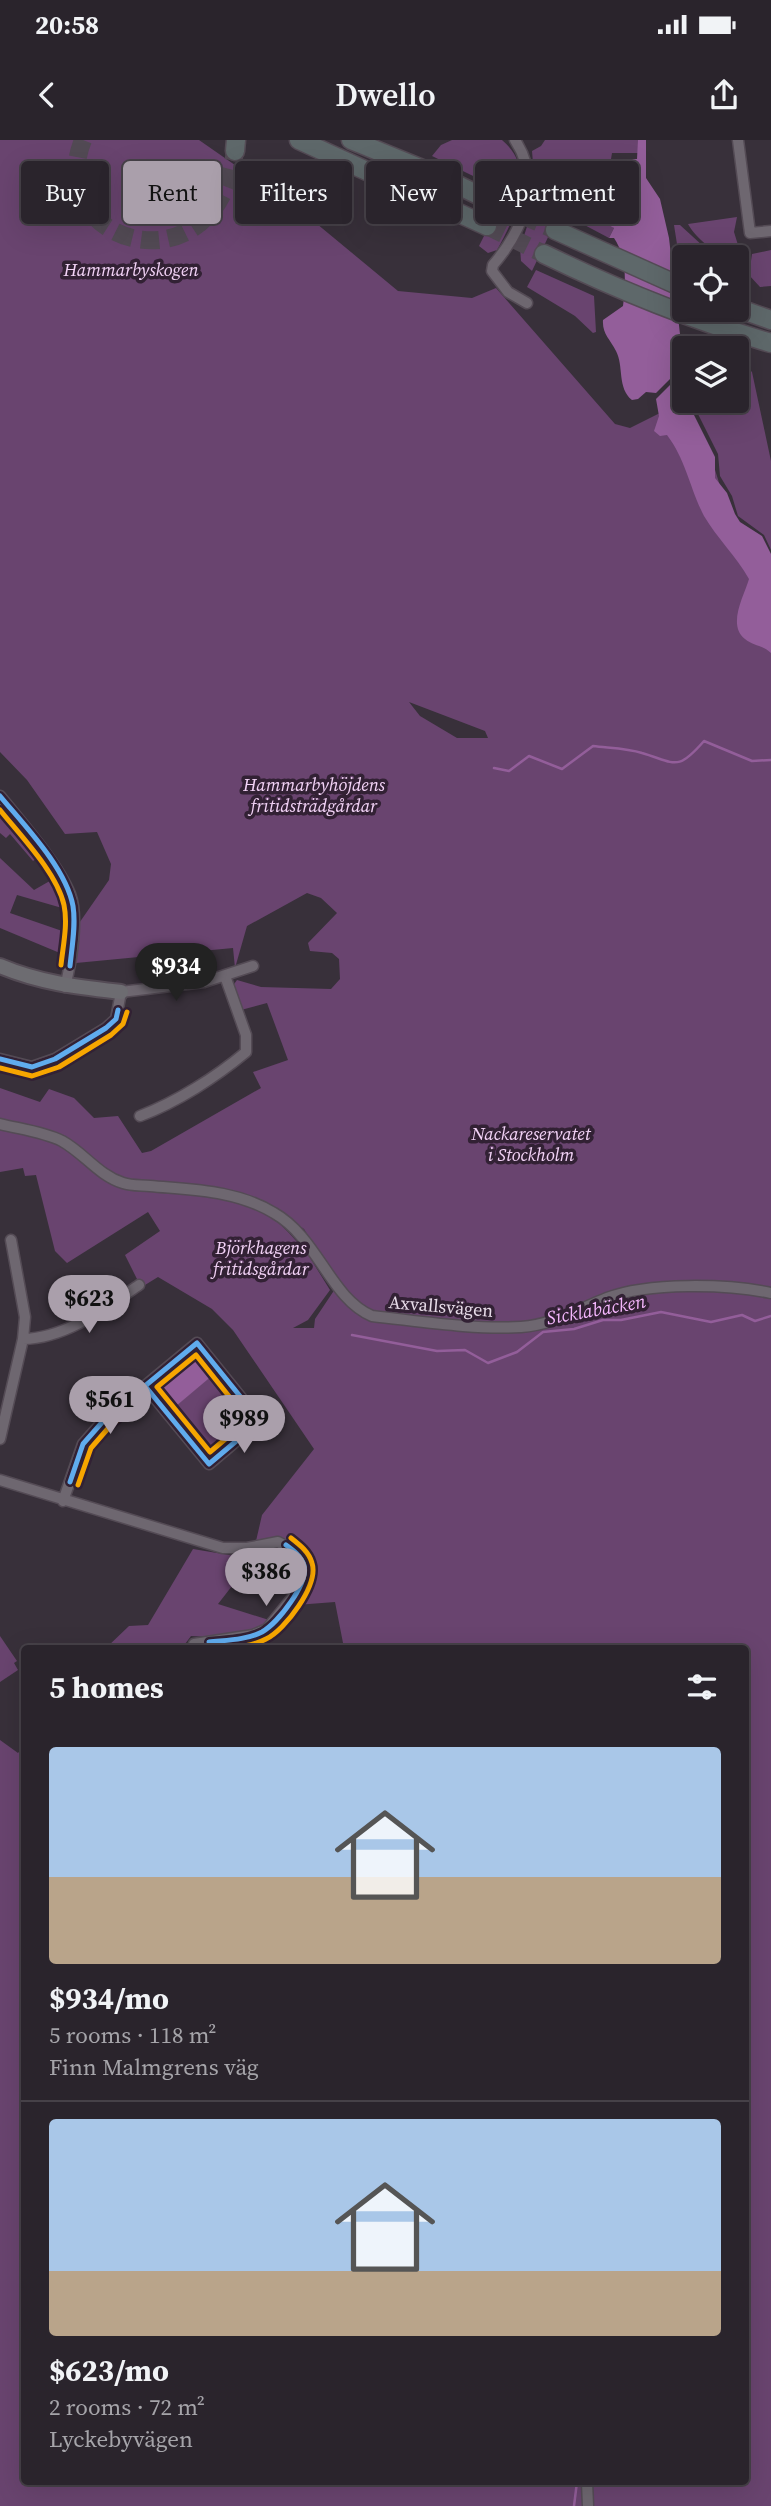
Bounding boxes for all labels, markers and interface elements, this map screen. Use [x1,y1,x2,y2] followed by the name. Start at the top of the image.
[35,7,99,43] text: 20:58
[335,73,436,117] text: Dwello
[28,76,66,114] icon: back
[705,76,743,114] icon: share
[21,161,109,224] chip: Buy
[123,161,221,224] chip: Rent
[235,161,352,224] chip: Filters
[366,161,461,224] chip: New
[475,161,639,224] chip: Apartment
[672,245,749,413] map controls
[672,245,749,322] button: locate
[62,257,199,282] park label: Hammarbyskogen
[672,336,749,413] button: layers
[242,772,386,818] park label: Hammarbyhöjdens fritidsträdgårdar
[135,944,217,1003] pin: $934
[151,950,201,982] text: $934
[470,1121,592,1167] park label: Nackareservatet i Stockholm
[209,1235,310,1281] park label: Björkhagens fritidsgårdar
[48,1276,130,1335] pin: $623
[64,1282,114,1314] text: $623
[544,1287,648,1331] water label: Sicklabäcken
[388,1289,494,1323] street label: Axvallsvägen
[69,1376,151,1436] pin: $561
[85,1383,135,1415] text: $561
[203,1396,285,1455] pin: $989
[219,1402,269,1434] text: $989
[225,1548,307,1608] pin: $386
[241,1555,291,1587] text: $386
[49,1667,164,1708] text: 5 homes
[683,1668,721,1706] icon: filters
[322,1792,448,1918] icon: home
[49,1978,169,2019] text: $934/mo
[49,2019,216,2051] text: 5 rooms · 118 m²
[49,2051,259,2083] text: Finn Malmgrens väg
[322,2164,448,2290] icon: home
[49,2350,169,2391] text: $623/mo
[49,2391,205,2423] text: 2 rooms · 72 m²
[49,2423,193,2455] text: Lyckebyvägen

